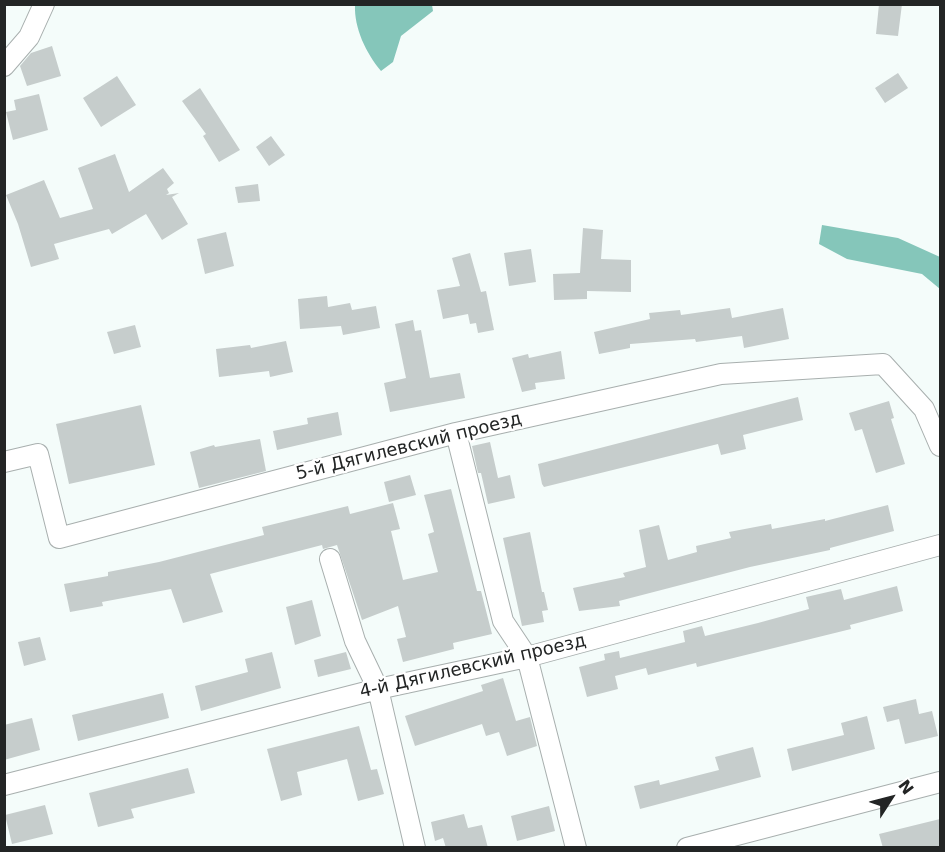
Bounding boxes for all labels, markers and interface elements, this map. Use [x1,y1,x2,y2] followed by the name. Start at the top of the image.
[294,408,524,486] street label: 5-й Дягилевский проезд
[358,630,588,704] street label: 4-й Дягилевский проезд
[861,768,921,828] north arrow
[894,776,918,798] text: N

